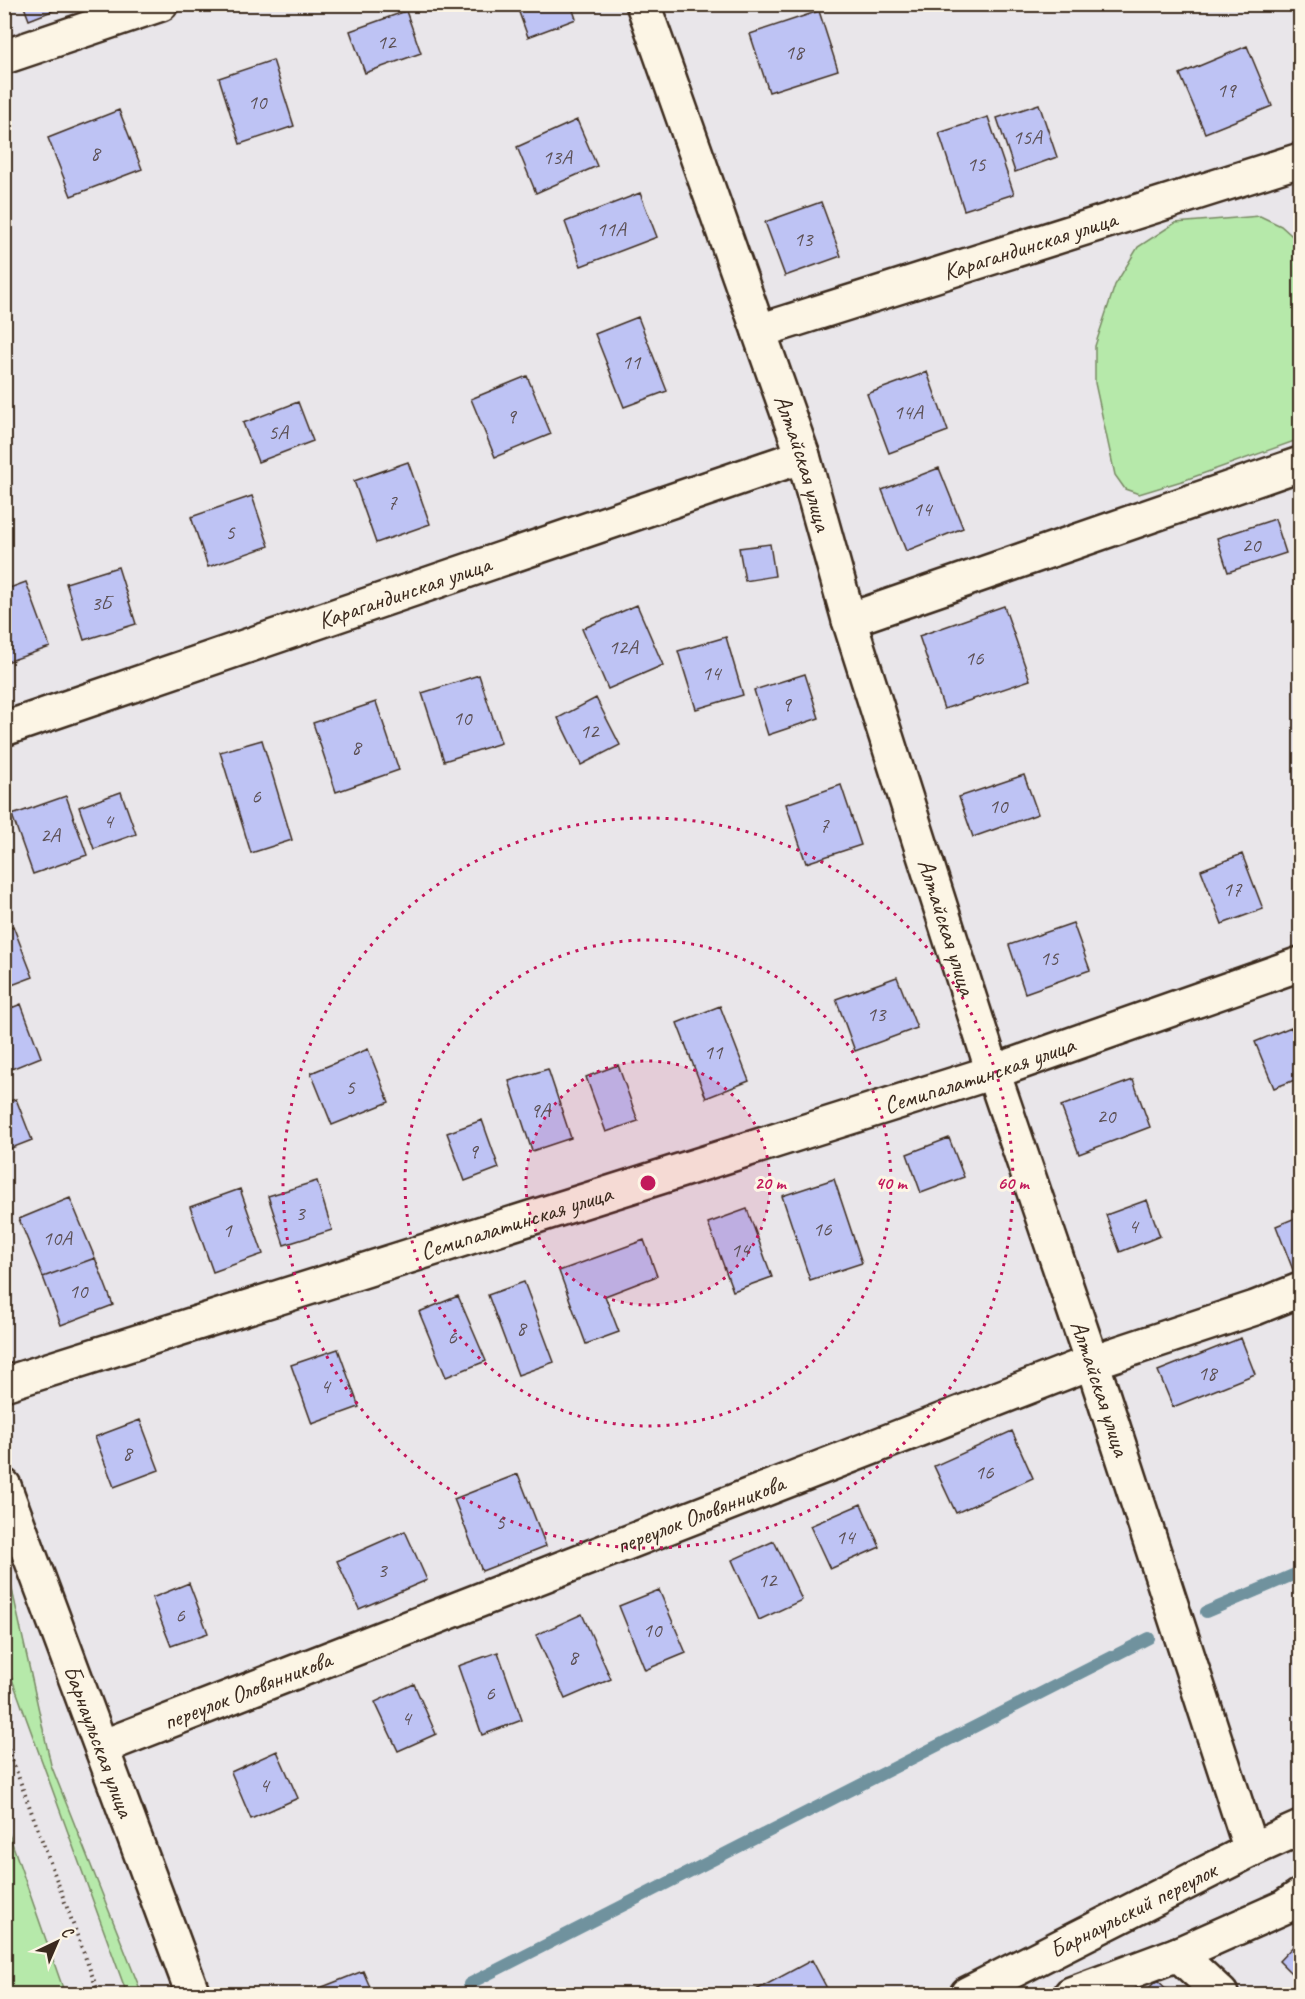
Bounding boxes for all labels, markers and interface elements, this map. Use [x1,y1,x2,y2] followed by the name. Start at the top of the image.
[377,29,397,55] house number: 12
[785,39,806,65] house number: 18
[1217,77,1237,103] house number: 19
[248,89,268,115] house number: 10
[1012,124,1043,150] house number: 15А
[90,140,102,166] house number: 8
[542,144,573,170] house number: 13А
[967,151,987,177] house number: 15
[939,203,1122,287] street label: Карагандинская улица
[596,216,627,242] house number: 11А
[794,226,814,252] house number: 13
[622,349,642,375] house number: 11
[767,391,839,536] street label: Алтайская улица
[893,399,924,425] house number: 14А
[506,403,517,429] house number: 9
[268,419,289,445] house number: 5А
[387,489,398,515] house number: 7
[913,496,934,522] house number: 14
[225,519,236,545] house number: 5
[1242,532,1262,558] house number: 20
[314,548,497,636] street label: Карагандинская улица
[91,590,114,616] house number: 3Б
[608,634,639,660] house number: 12А
[965,645,984,671] house number: 16
[702,660,723,686] house number: 14
[781,691,792,717] house number: 9
[453,705,473,731] house number: 10
[580,718,600,744] house number: 12
[351,734,363,760] house number: 8
[251,783,261,809] house number: 6
[989,793,1009,819] house number: 10
[103,808,115,834] house number: 4
[819,812,830,838] house number: 7
[40,822,61,848] house number: 2А
[911,855,983,1000] street label: Алтайская улица
[1223,876,1243,902] house number: 17
[1040,945,1060,971] house number: 15
[867,1001,887,1027] house number: 13
[880,1029,1080,1121] street label: Семипалатинская улица
[704,1039,724,1065] house number: 11
[345,1074,356,1100] house number: 5
[530,1097,551,1123] house number: 9А
[1097,1103,1117,1129] house number: 20
[468,1138,479,1164] house number: 9
[755,1172,787,1194] text: 20 m
[876,1172,908,1194] text: 40 m
[997,1172,1030,1194] text: 60 m
[638,1173,658,1193] centre of rings
[417,1178,617,1267] street label: Семипалатинская улица
[295,1200,306,1226] house number: 3
[1128,1213,1140,1239] house number: 4
[813,1216,832,1242] house number: 16
[222,1217,233,1243] house number: 1
[42,1225,73,1251] house number: 10А
[731,1237,752,1263] house number: 14
[69,1278,89,1304] house number: 10
[516,1315,528,1341] house number: 8
[1064,1316,1137,1461] street label: Алтайская улица
[447,1324,457,1350] house number: 6
[1198,1360,1219,1386] house number: 18
[320,1373,332,1399] house number: 4
[122,1440,134,1466] house number: 8
[975,1459,994,1485] house number: 16
[612,1467,791,1561] street label: переулок Оловянникова
[495,1509,506,1535] house number: 5
[836,1524,857,1550] house number: 14
[377,1557,388,1583] house number: 3
[758,1567,778,1593] house number: 12
[175,1602,185,1628] house number: 6
[643,1617,663,1643] house number: 10
[159,1643,338,1737] street label: переулок Оловянникова
[568,1644,580,1670] house number: 8
[57,1661,141,1822] street label: Барнаульская улица
[485,1680,495,1706] house number: 6
[401,1705,413,1731] house number: 4
[259,1772,271,1798] house number: 4
[1044,1854,1223,1965] street label: Барнаульский переулок
[27,1912,87,1972] north arrow
[57,1922,78,1943] text: С

